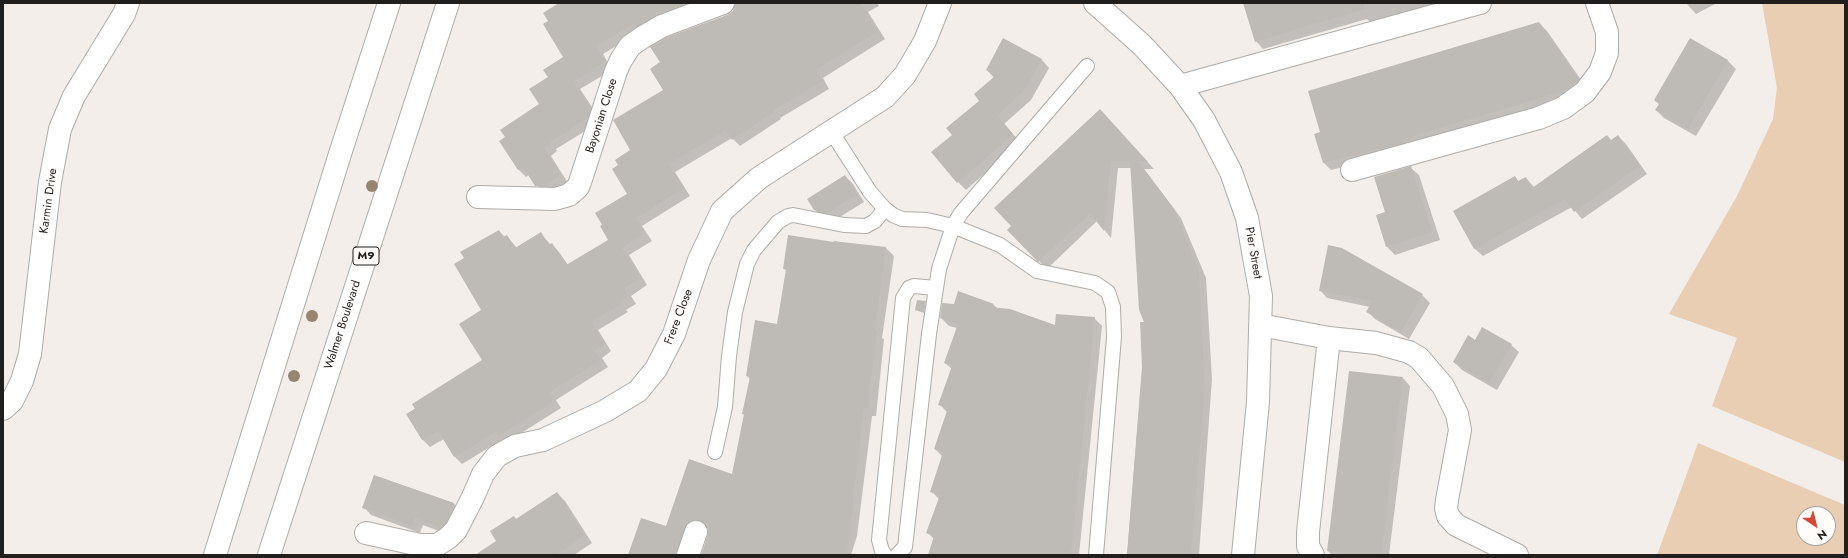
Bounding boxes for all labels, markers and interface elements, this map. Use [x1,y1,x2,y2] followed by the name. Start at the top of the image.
[583,77,621,155] street label: Bayonian Close
[37,167,61,235] street label: Karmin Drive
[1241,226,1265,280] street label: Pier Street
[353,247,379,265] road number: M9
[322,279,364,371] street label: Walmer Boulevard
[662,287,696,347] street label: Frere Close
[1796,506,1836,546] north arrow
[1814,526,1830,544] text: N

